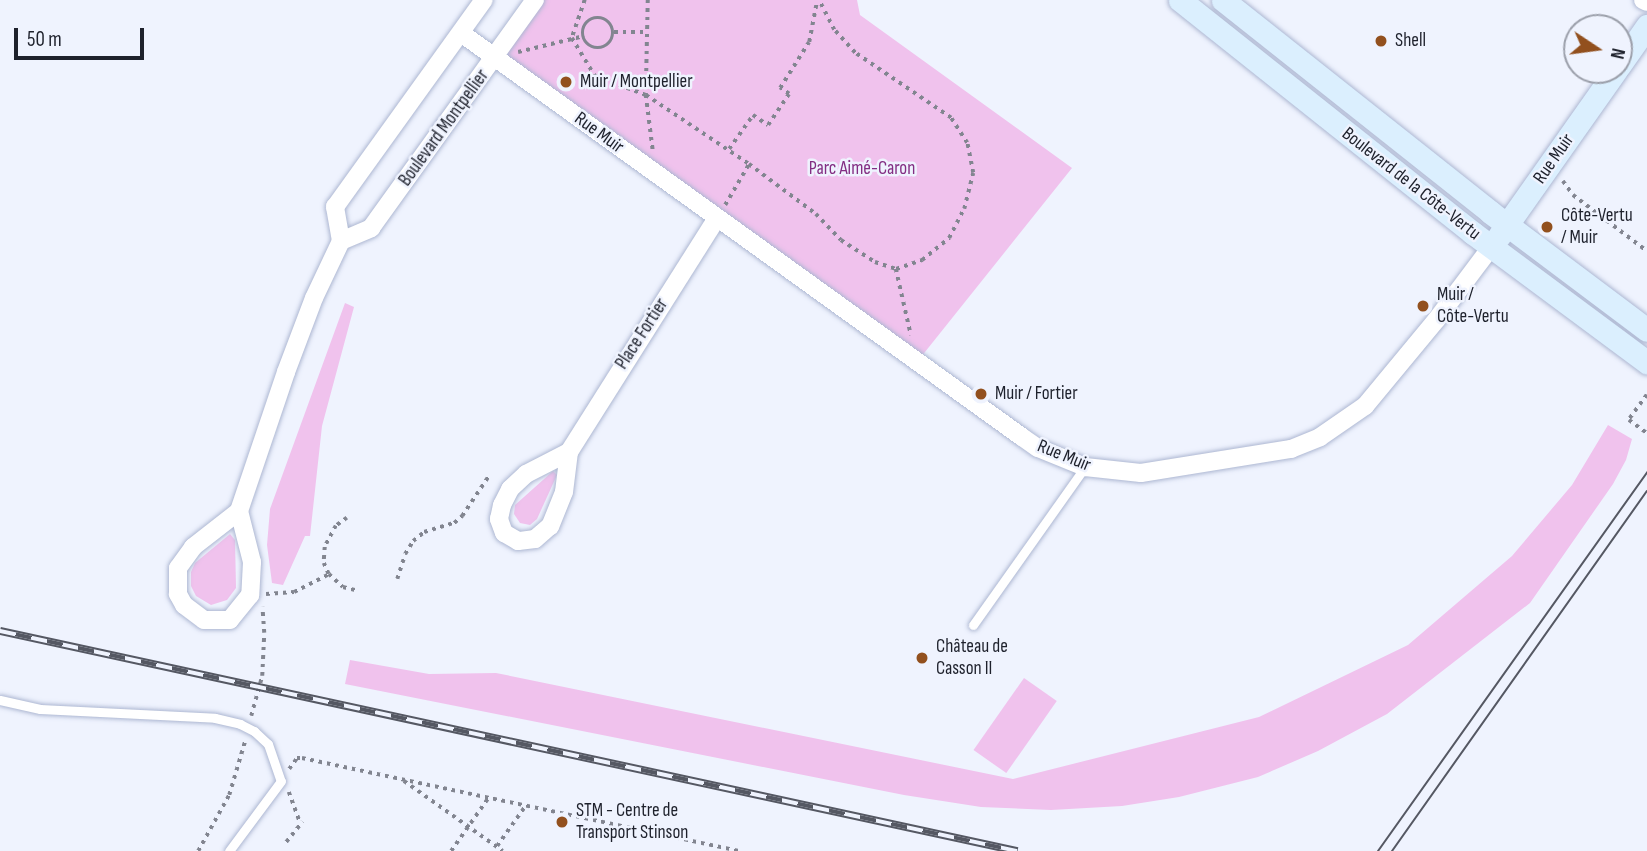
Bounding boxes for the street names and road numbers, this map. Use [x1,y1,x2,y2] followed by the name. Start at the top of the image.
[394,65,494,191] street label: Boulevard Montpellier
[570,107,628,159] street label: Rue Muir
[1337,123,1485,245] street label: Boulevard de la Côte-Vertu
[1529,130,1579,188] street label: Rue Muir
[611,294,673,374] street label: Place Fortier
[1034,435,1094,477] street label: Rue Muir

